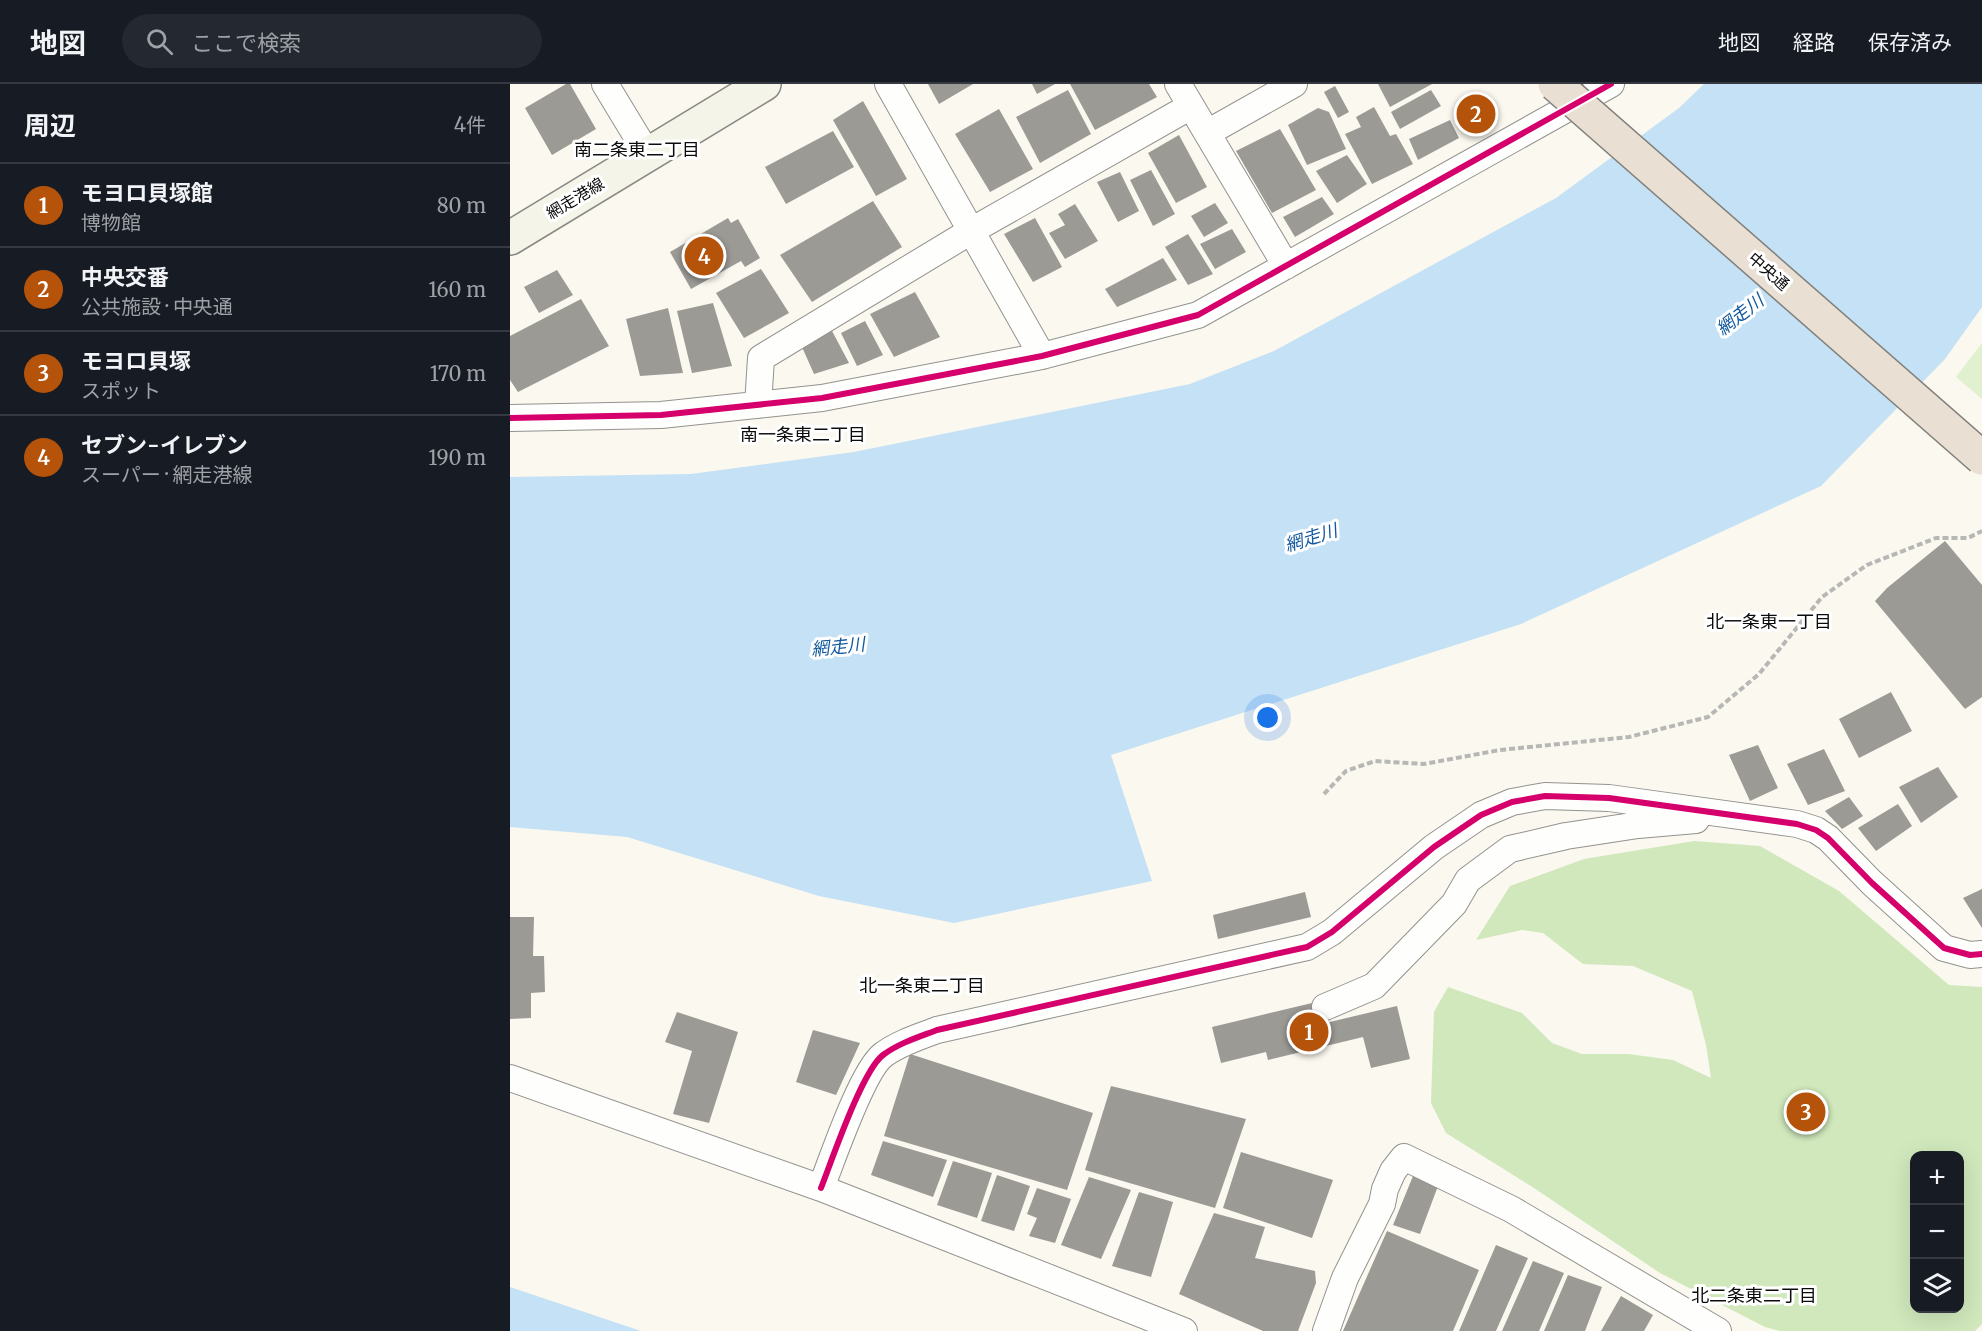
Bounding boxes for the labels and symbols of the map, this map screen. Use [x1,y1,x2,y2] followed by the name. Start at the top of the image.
[1456,92,1496,136] pin: 2
[574,138,700,161] district label: 南二条東二丁目
[542,173,608,223] street label: 網走港線
[684,234,724,279] pin: 4
[1744,248,1794,294] street label: 中央通
[1711,288,1770,340] water label: 網走川
[740,423,866,446] district label: 南一条東二丁目
[1282,518,1342,556] water label: 網走川
[1706,610,1832,633] district label: 北一条東一丁目
[810,632,868,661] water label: 網走川
[1253,703,1282,732] your location
[859,974,985,997] district label: 北一条東二丁目
[1290,1010,1328,1054] pin: 1
[1786,1090,1826,1134] pin: 3
[1691,1284,1817,1307] district label: 北二条東二丁目

